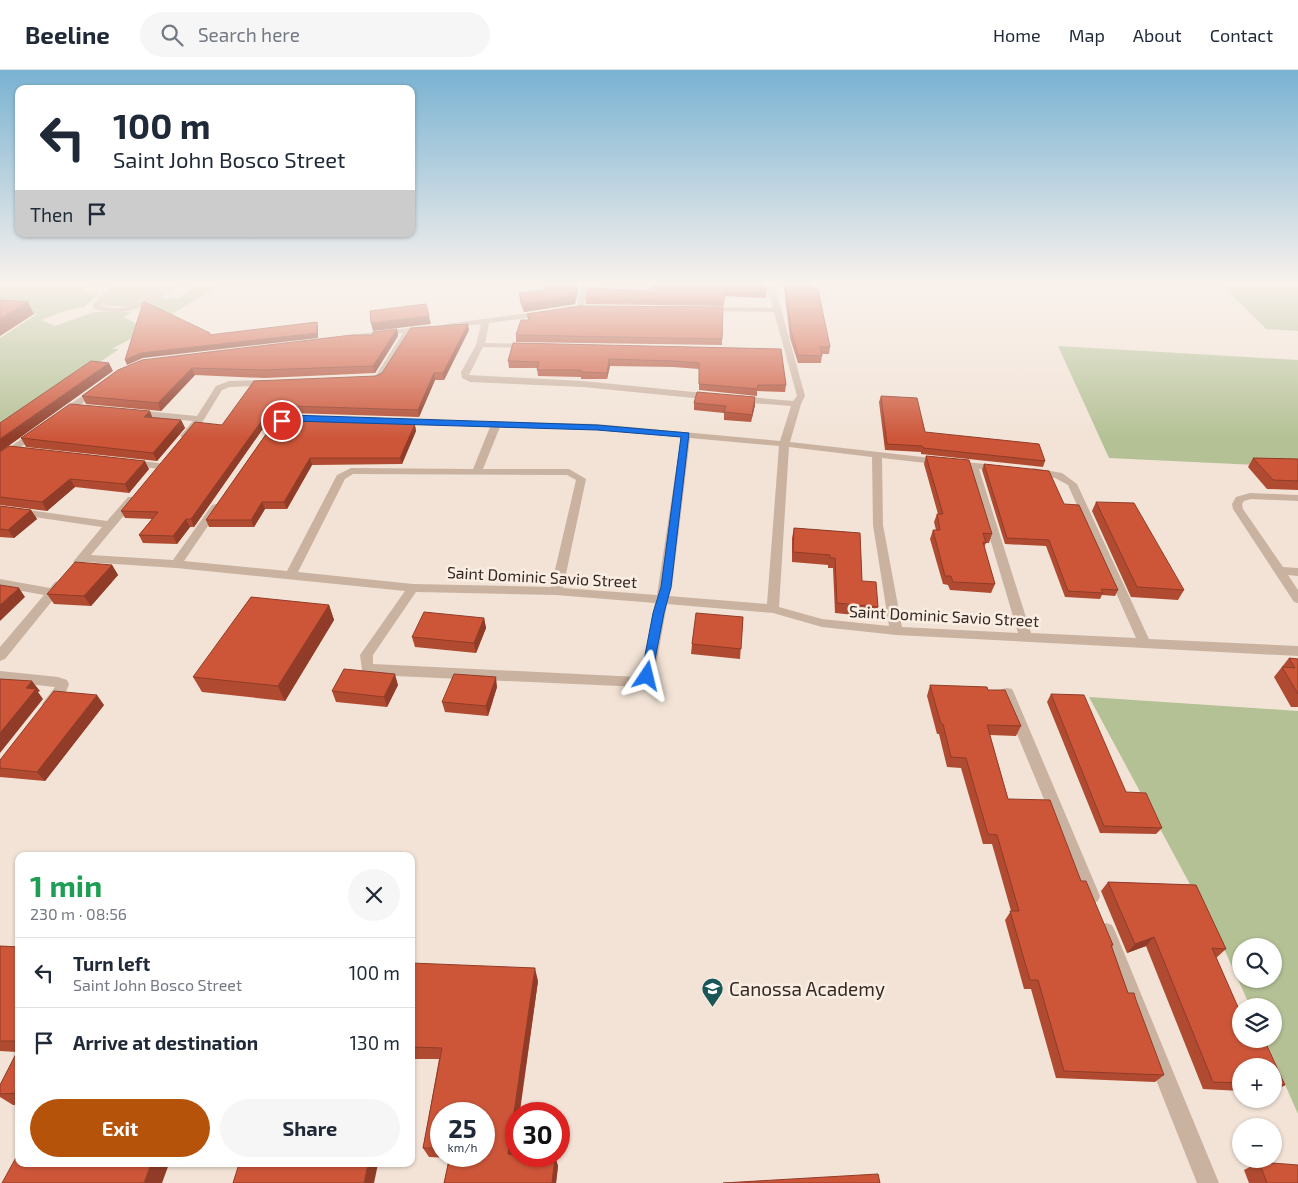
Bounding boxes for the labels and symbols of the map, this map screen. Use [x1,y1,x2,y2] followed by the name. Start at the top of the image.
[261,400,303,442] pin
[446,562,638,591] street label: Saint Dominic Savio Street
[848,601,1040,630] street label: Saint Dominic Savio Street
[620,649,672,701] position arrow
[701,977,725,1008] school or university icon: Canossa Academy
[729,977,885,1000] place label: Canossa Academy
[505,1102,570,1167] speed limit sign: 30

